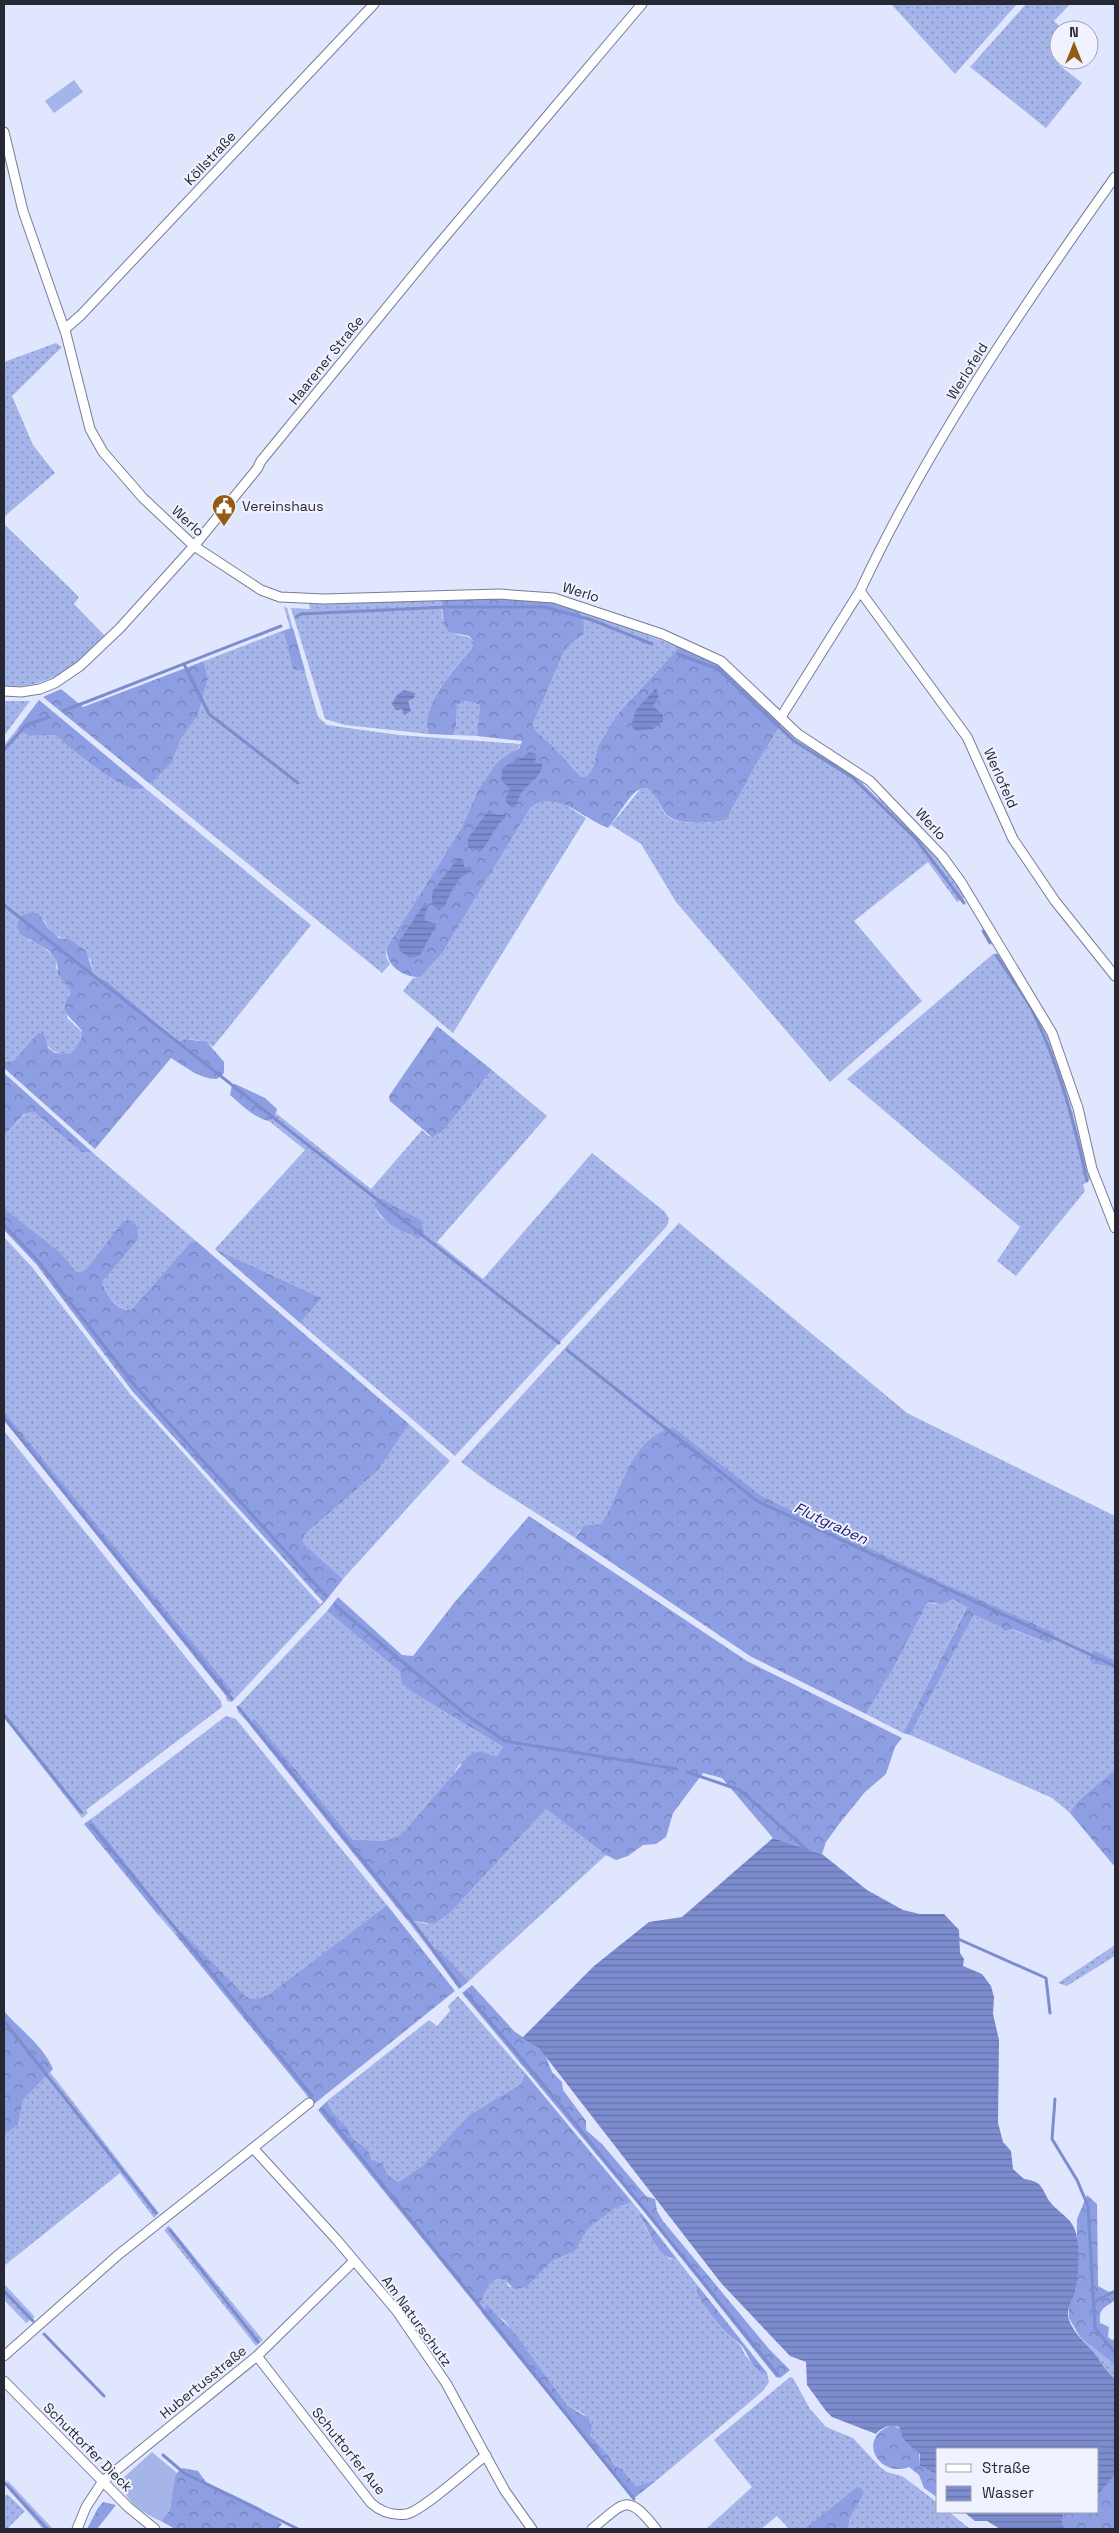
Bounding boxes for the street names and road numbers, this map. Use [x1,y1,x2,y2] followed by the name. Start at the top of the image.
[180,127,240,189] street label: Köllstraße
[285,312,367,408] street label: Haarener Straße
[942,339,992,403] street label: Werlofeld
[168,502,208,540] street label: Werlo
[560,578,602,606] street label: Werlo
[980,745,1022,811] street label: Werlofeld
[912,804,950,844] street label: Werlo
[378,2272,456,2370] street label: Am Naturschutz
[156,2341,250,2423] street label: Hubertusstraße
[40,2399,137,2496] street label: Schuttorfer Dieck
[308,2404,390,2498] street label: Schuttorfer Aue

